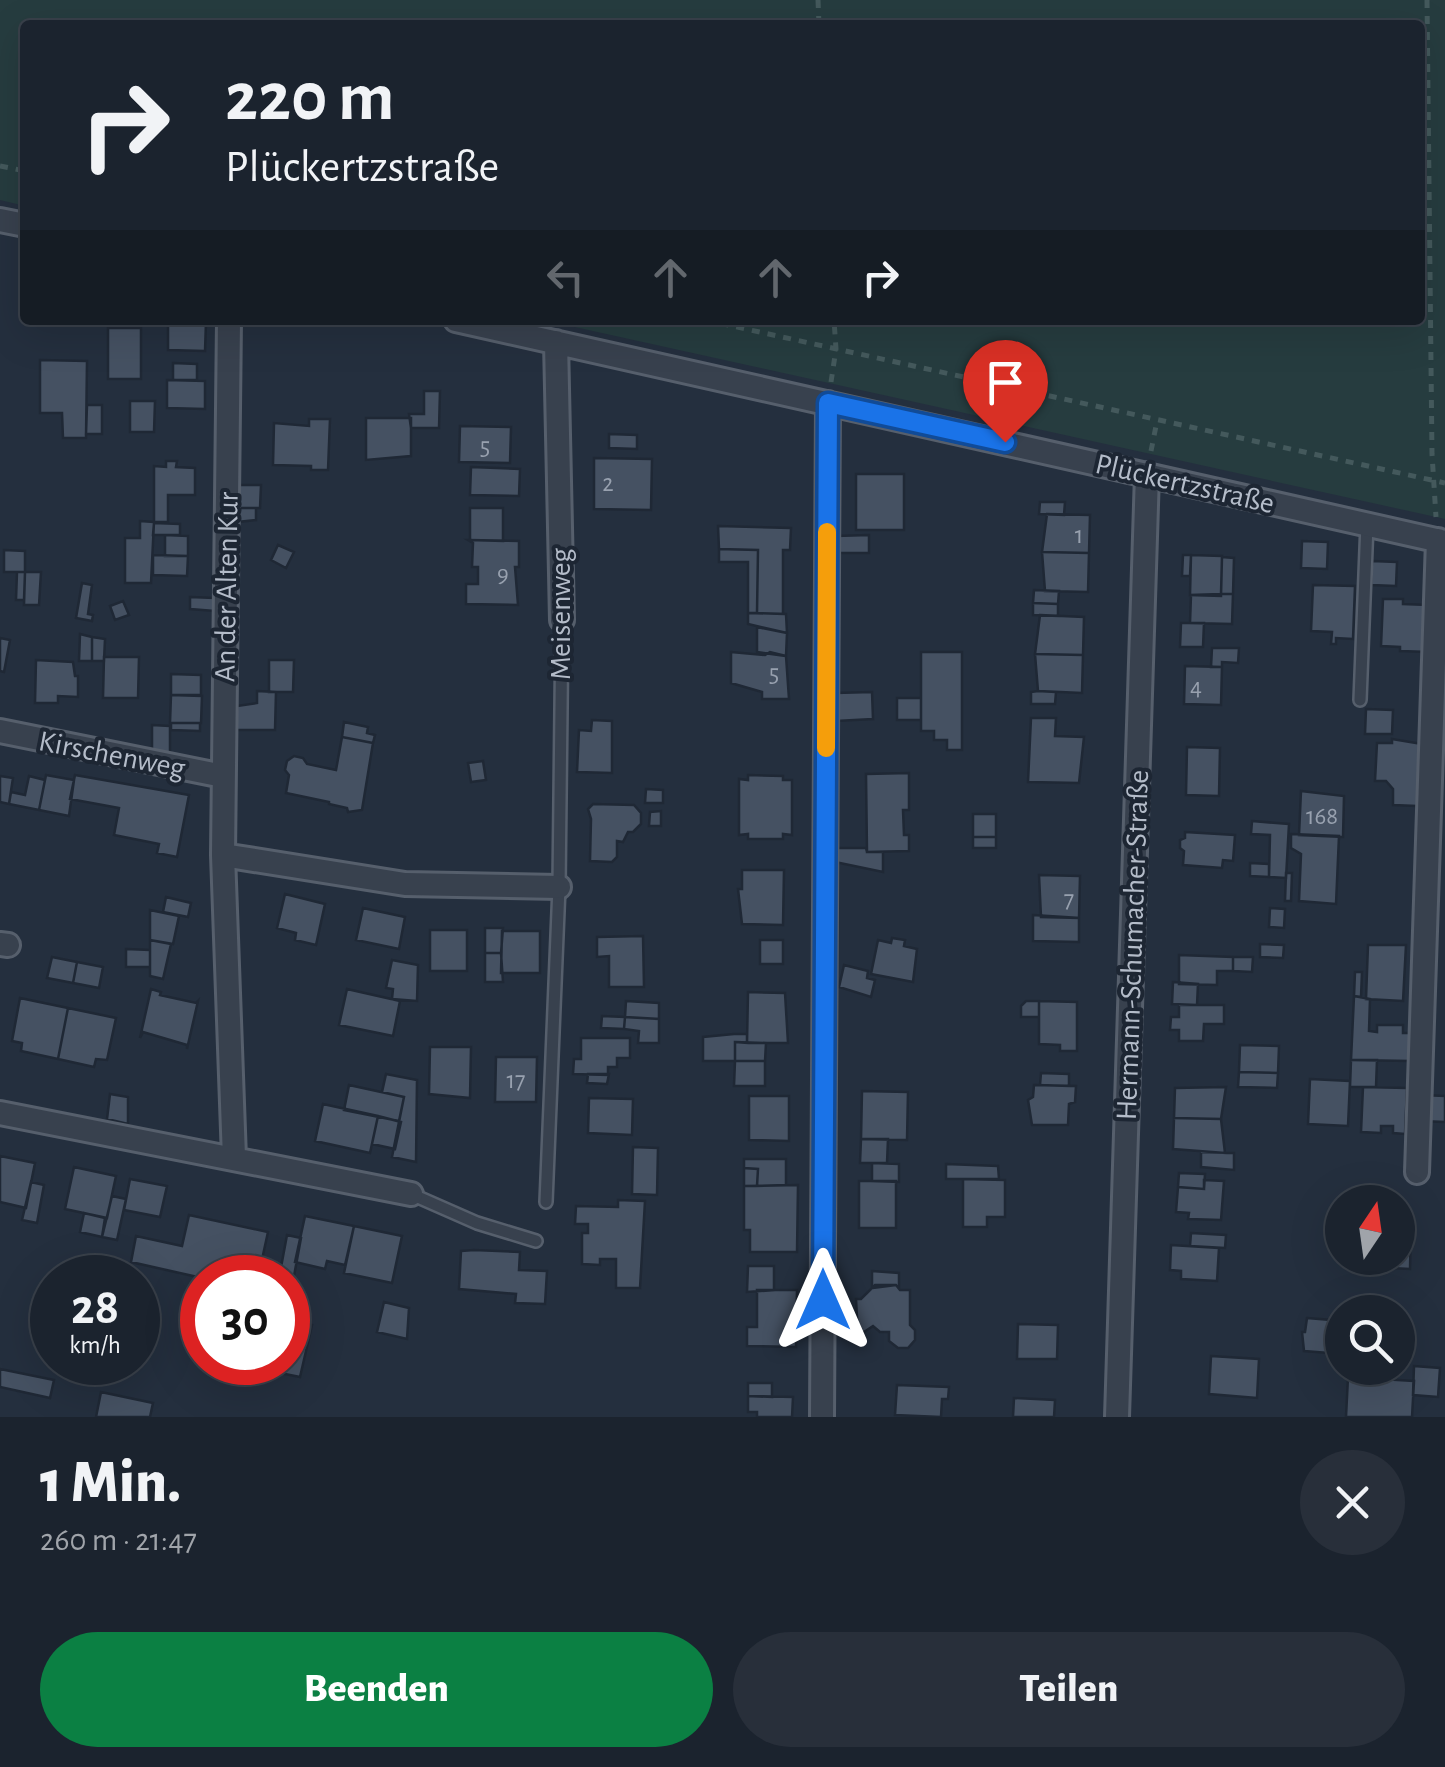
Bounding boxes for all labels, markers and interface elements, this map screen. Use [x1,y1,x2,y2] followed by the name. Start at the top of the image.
[60,60,190,190] icon: right
[225,63,394,133] text: 220 m
[225,145,499,190] text: Plückertzstraße
[538,250,593,305] icon: left
[643,250,698,305] icon: ahead
[748,250,803,305] icon: ahead
[853,250,908,305] icon: right
[963,340,1048,443] pin
[978,355,1033,410] icon: arrive
[480,434,490,459] house number: 5
[1092,449,1277,519] street label: Plückertzstraße
[602,471,614,496] house number: 2
[210,491,244,682] street label: An der Alten Kur
[1075,523,1083,548] house number: 1
[546,548,576,680] street label: Meisenweg
[497,562,509,587] house number: 9
[769,661,779,686] house number: 5
[1190,675,1202,700] house number: 4
[36,726,188,784] street label: Kirschenweg
[1112,769,1154,1121] street label: Hermann-Schumacher-Straße
[1306,804,1338,829] house number: 168
[1064,887,1074,912] house number: 7
[506,1068,526,1093] house number: 17
[1325,1185,1415,1275] north arrow
[1325,1185,1415,1385] map controls
[771,1248,875,1352] position arrow
[180,1255,310,1385] speed limit sign: 30
[71,1283,119,1333] text: 28
[1325,1295,1415,1385] button: search
[69,1333,121,1358] text: km/h
[1300,1450,1405,1555] button: close
[40,1453,181,1513] text: 1 Min.
[40,1524,197,1556] text: 260 m · 21:47
[40,1632,713,1747] button: Beenden
[733,1632,1405,1747] button: Teilen

